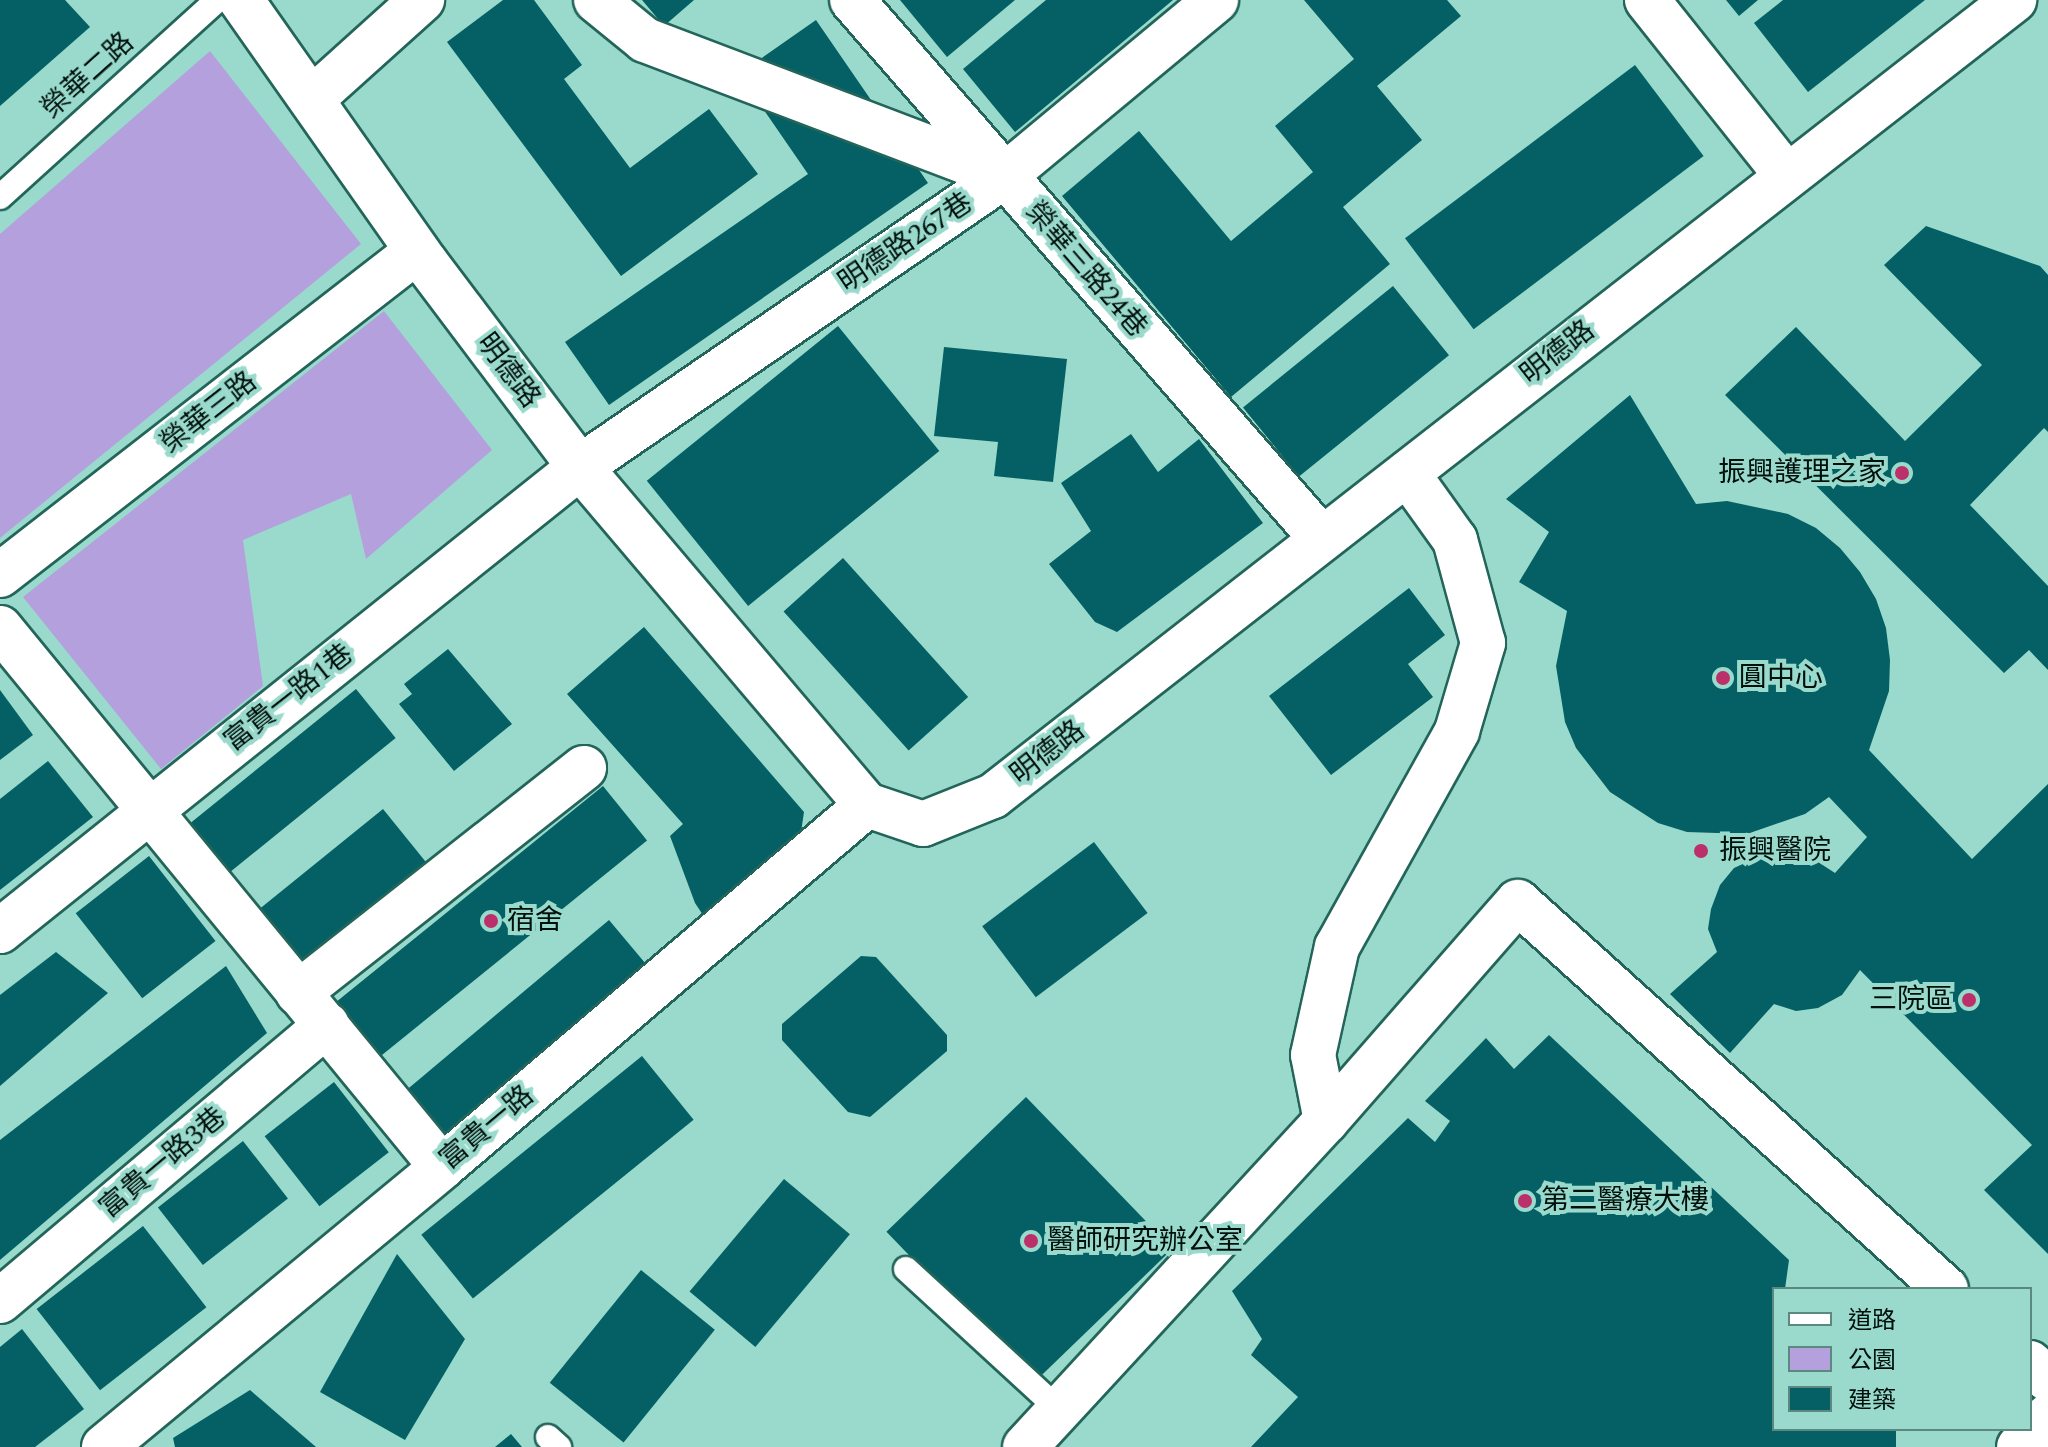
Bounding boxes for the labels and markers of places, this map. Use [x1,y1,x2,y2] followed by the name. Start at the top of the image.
[1718,456,1886,490] place label: 振興護理之家
[1893,464,1911,482] marker: 振興護理之家
[1739,661,1823,695] place label: 圓中心
[1714,669,1732,687] marker: 圓中心
[1719,834,1831,868] place label: 振興醫院
[1690,840,1712,862] marker: 振興醫院
[507,904,563,938] place label: 宿舍
[482,912,500,930] marker: 宿舍
[1869,983,1953,1017] place label: 三院區
[1960,991,1978,1009] marker: 三院區
[1541,1184,1709,1218] place label: 第二醫療大樓
[1516,1192,1534,1210] marker: 第二醫療大樓
[1047,1224,1243,1258] place label: 醫師研究辦公室
[1022,1232,1040,1250] marker: 醫師研究辦公室

